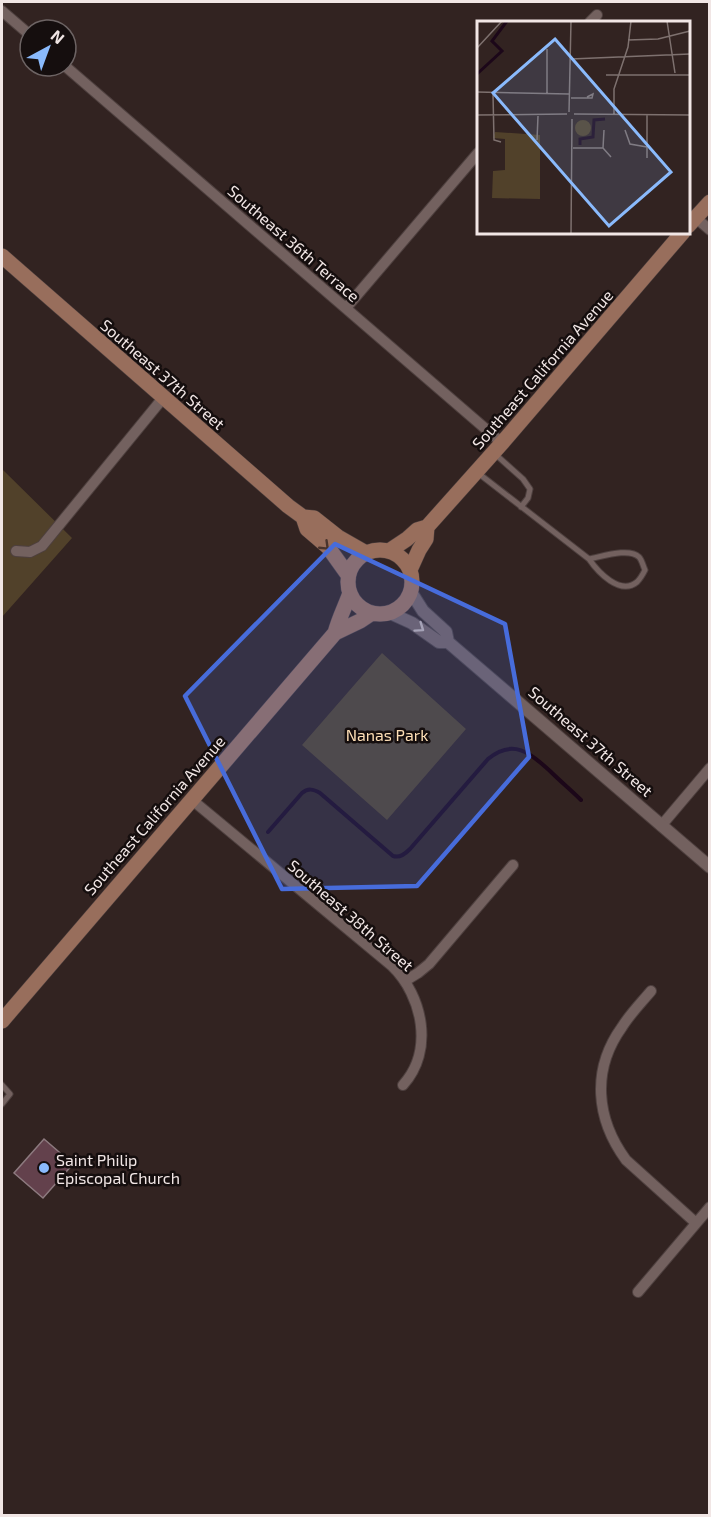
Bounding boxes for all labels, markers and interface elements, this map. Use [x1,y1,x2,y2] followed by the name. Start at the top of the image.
[18,18,78,78] north arrow
[477,21,690,234] inset map
[48,25,69,47] text: N
[224,181,364,305] street label: Southeast 36th Terrace
[468,286,616,452] street label: Southeast California Avenue
[97,315,229,433] street label: Southeast 37th Street
[318,538,329,549] one-way arrow
[413,621,424,632] one-way arrow
[525,682,657,800] street label: Southeast 37th Street
[346,725,428,744] park label: Nanas Park
[80,732,228,898] street label: Southeast California Avenue
[284,855,418,975] street label: Southeast 38th Street
[56,1150,180,1187] place label: Saint Philip Episcopal Church
[37,1161,51,1175] marker: Saint Philip Episcopal Church

